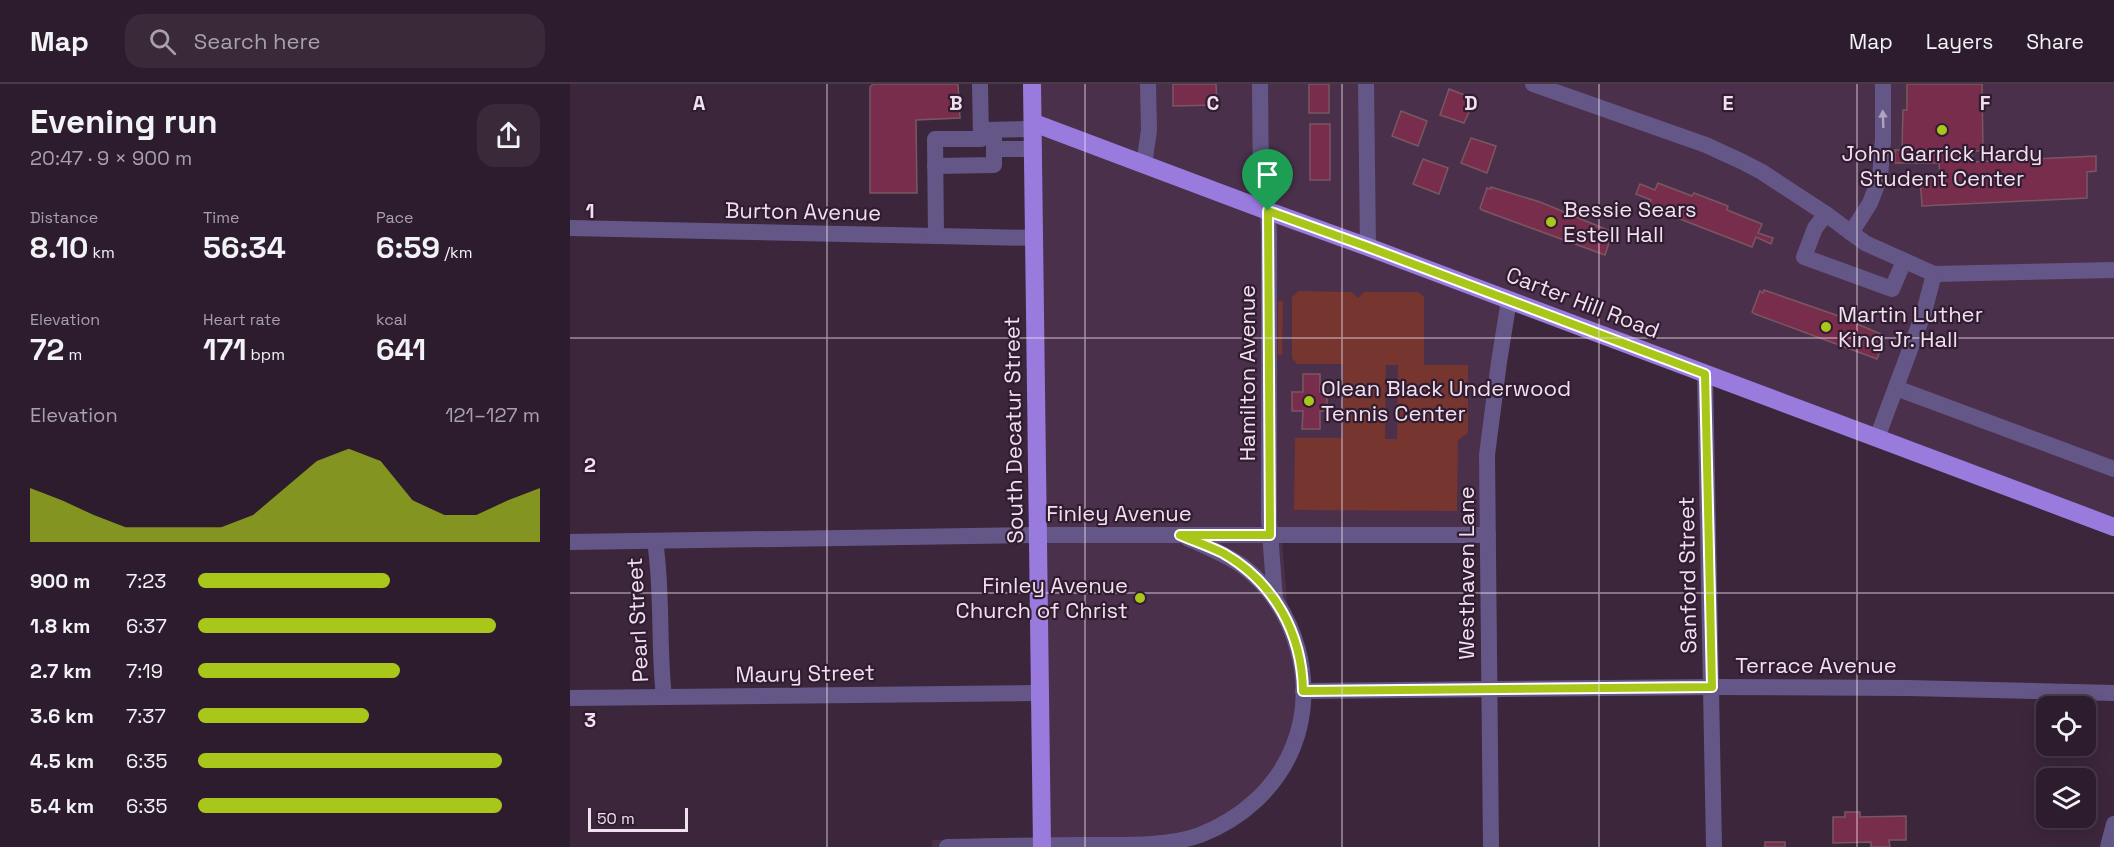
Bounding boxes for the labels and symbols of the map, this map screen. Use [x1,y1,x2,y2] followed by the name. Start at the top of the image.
[693,90,706,116] text: A
[949,90,963,116] text: B
[1207,90,1220,116] text: C
[1464,90,1478,116] text: D
[1722,90,1734,116] text: E
[1980,90,1991,116] text: F
[1878,109,1887,128] one-way arrow
[1935,123,1949,137] marker: John Garrick Hardy Student Center
[1841,139,2043,192] place label: John Garrick Hardy Student Center
[1242,149,1293,211] pin
[1563,195,1697,248] place label: Bessie Sears Estell Hall
[725,196,881,226] street label: Burton Avenue
[585,198,595,224] text: 1
[1544,215,1558,229] marker: Bessie Sears Estell Hall
[1502,260,1664,344] street label: Carter Hill Road
[1233,285,1261,461] street label: Hamilton Avenue
[1838,300,1983,353] place label: Martin Luther King Jr. Hall
[997,316,1029,544] street label: South Decatur Street
[1819,320,1833,334] marker: Martin Luther King Jr. Hall
[1321,374,1571,427] place label: Olean Black Underwood Tennis Center
[1302,394,1316,408] marker: Olean Black Underwood Tennis Center
[584,452,596,478] text: 2
[1452,486,1480,660] street label: Westhaven Lane
[1672,496,1702,654] street label: Sanford Street
[1046,499,1192,527] street label: Finley Avenue
[620,557,654,683] street label: Pearl Street
[956,571,1128,624] place label: Finley Avenue Church of Christ
[1133,591,1147,605] marker: Finley Avenue Church of Christ
[1735,651,1897,679] street label: Terrace Avenue
[735,658,875,688] street label: Maury Street
[584,707,596,733] text: 3
[588,805,688,832] scale bar

